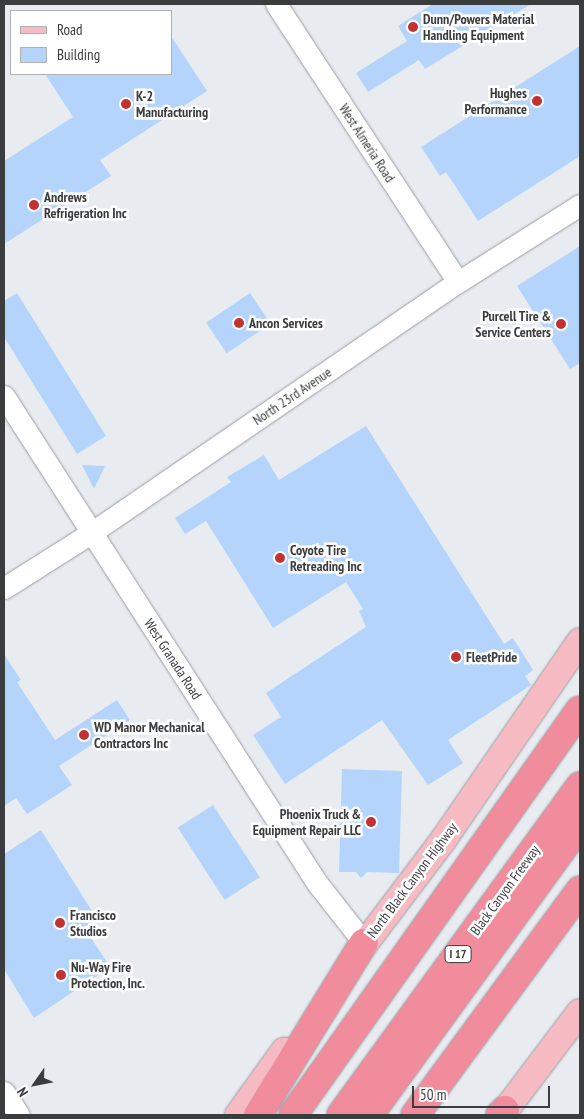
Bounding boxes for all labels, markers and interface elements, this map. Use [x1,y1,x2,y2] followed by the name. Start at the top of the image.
[10,10,172,75] legend
[423,11,534,44] place label: Dunn/Powers Material Handling Equipment
[57,20,83,39] text: Road
[407,21,419,33] marker: Dunn/Powers Material Handling Equipment
[57,45,100,64] text: Building
[465,85,527,118] place label: Hughes Performance
[136,88,208,120] place label: K-2 Manufacturing
[531,95,543,107] marker: Hughes Performance
[120,98,132,110] marker: K-2 Manufacturing
[335,101,399,185] street label: West Almeria Road
[44,189,127,222] place label: Andrews Refrigeration Inc
[28,199,40,211] marker: Andrews Refrigeration Inc
[475,308,551,341] place label: Purcell Tire & Service Centers
[249,315,323,331] place label: Ancon Services
[233,317,245,329] marker: Ancon Services
[555,318,567,330] marker: Purcell Tire & Service Centers
[249,363,335,429] street label: North 23rd Avenue
[290,542,362,574] place label: Coyote Tire Retreading Inc
[274,552,286,564] marker: Coyote Tire Retreading Inc
[141,616,205,702] street label: West Granada Road
[466,649,517,665] place label: FleetPride
[450,651,462,663] marker: FleetPride
[94,719,205,752] place label: WD Manor Mechanical Contractors Inc
[78,729,90,741] marker: WD Manor Mechanical Contractors Inc
[253,806,361,839] place label: Phoenix Truck & Equipment Repair LLC
[365,816,377,828] marker: Phoenix Truck & Equipment Repair LLC
[363,819,461,941] street label: North Black Canyon Highway
[467,842,543,938] street label: Black Canyon Freeway
[70,907,116,940] place label: Francisco Studios
[54,917,66,929] marker: Francisco Studios
[444,944,472,964] road number: I 17
[71,959,146,992] place label: Nu-Way Fire Protection, Inc.
[55,969,67,981] marker: Nu-Way Fire Protection, Inc.
[10,1059,60,1109] north arrow
[414,1076,552,1108] scale bar
[13,1084,32,1100] text: N
[420,1085,446,1104] text: 50 m

